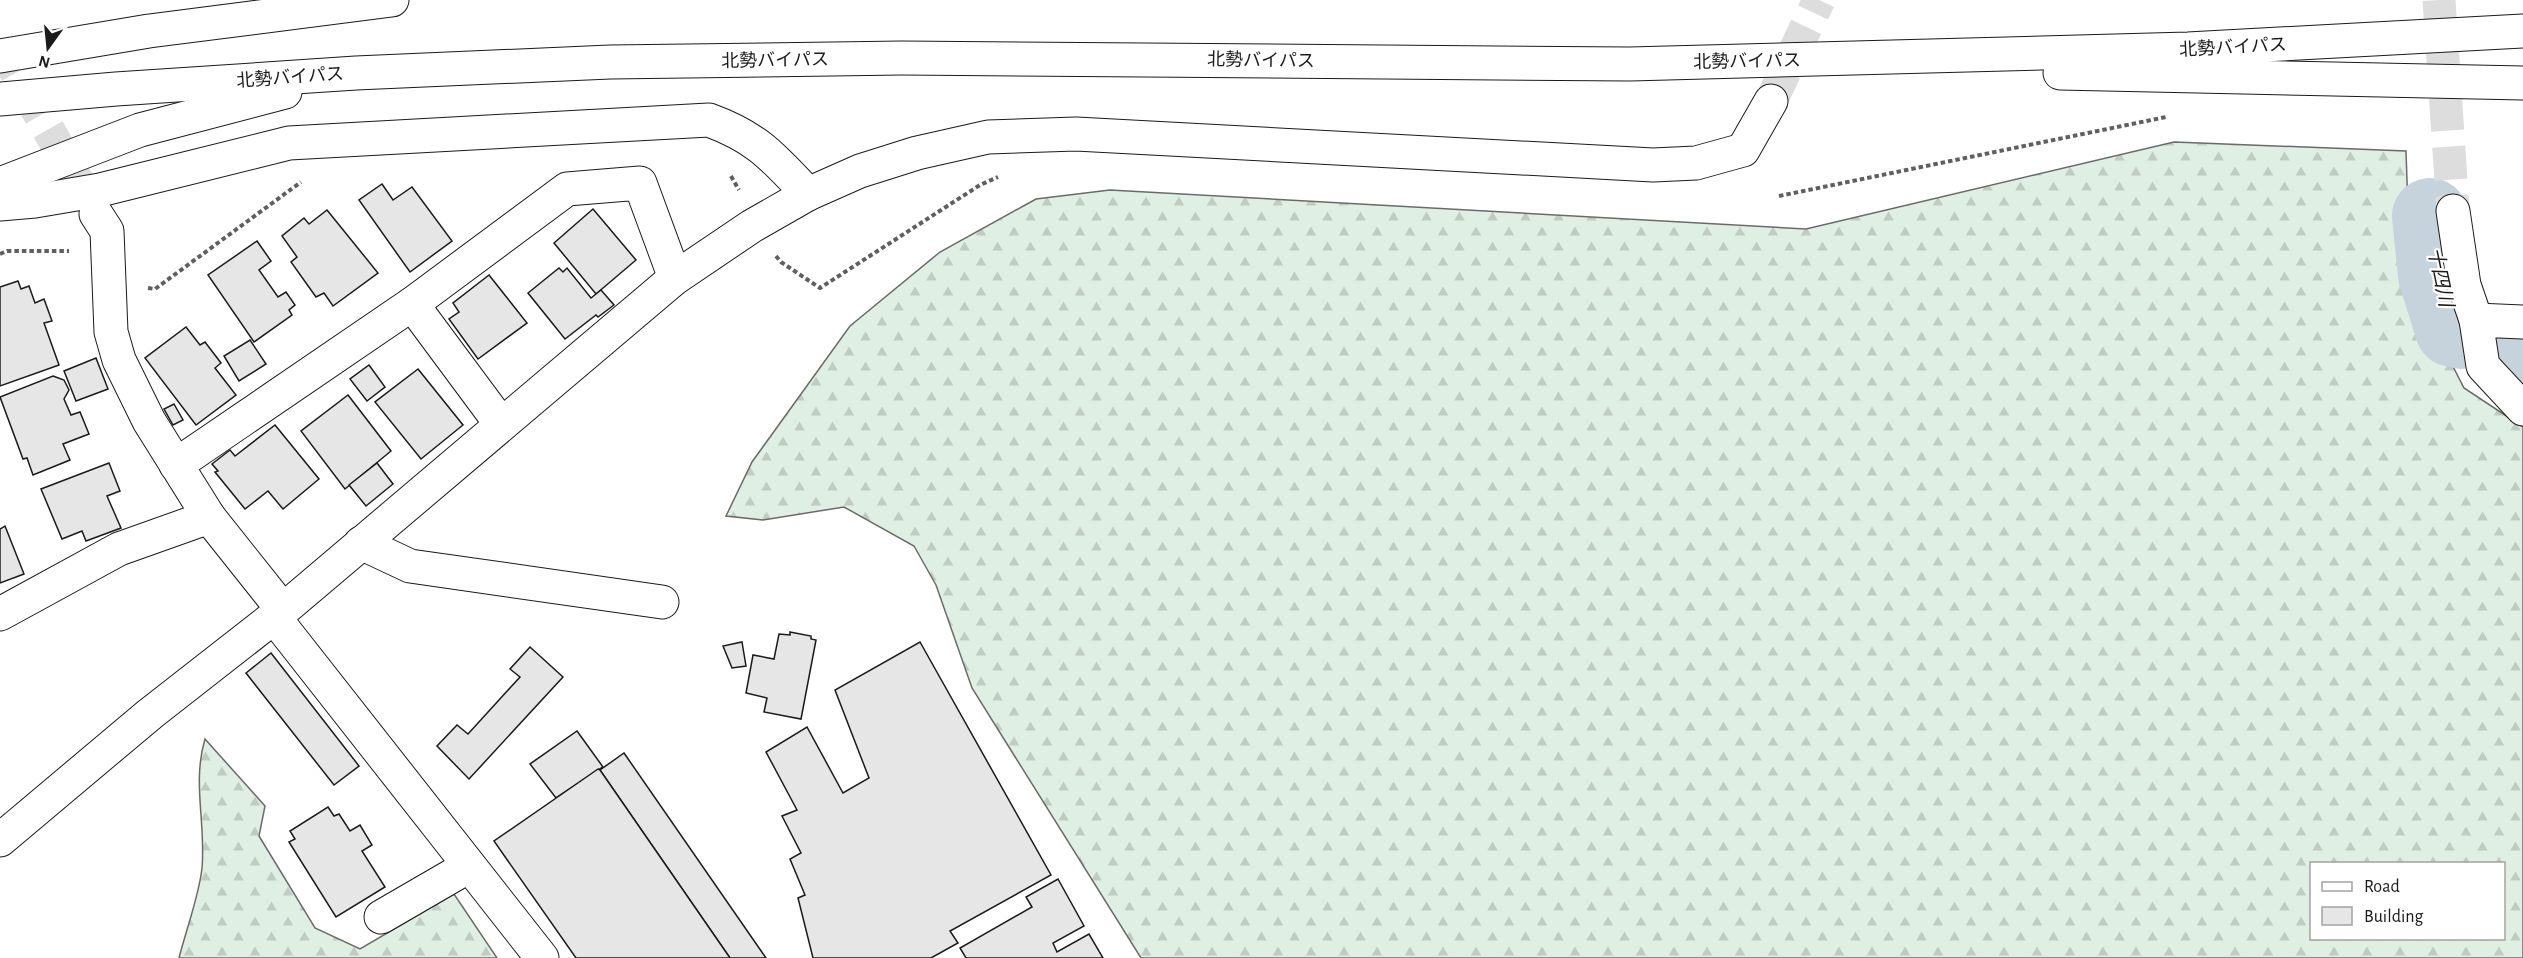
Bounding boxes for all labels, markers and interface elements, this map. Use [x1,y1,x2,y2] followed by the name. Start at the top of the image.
[18,18,78,78] north arrow
[2179,34,2287,60] street label: 北勢バイパス
[721,49,829,71] street label: 北勢バイパス
[1207,49,1315,71] street label: 北勢バイパス
[1693,50,1801,72] street label: 北勢バイパス
[37,52,52,71] text: N
[236,63,344,91] street label: 北勢バイパス
[2424,246,2457,311] water label: 十四川
[2310,862,2505,940] legend
[2364,878,2400,896] text: Road
[2364,908,2424,926] text: Building

